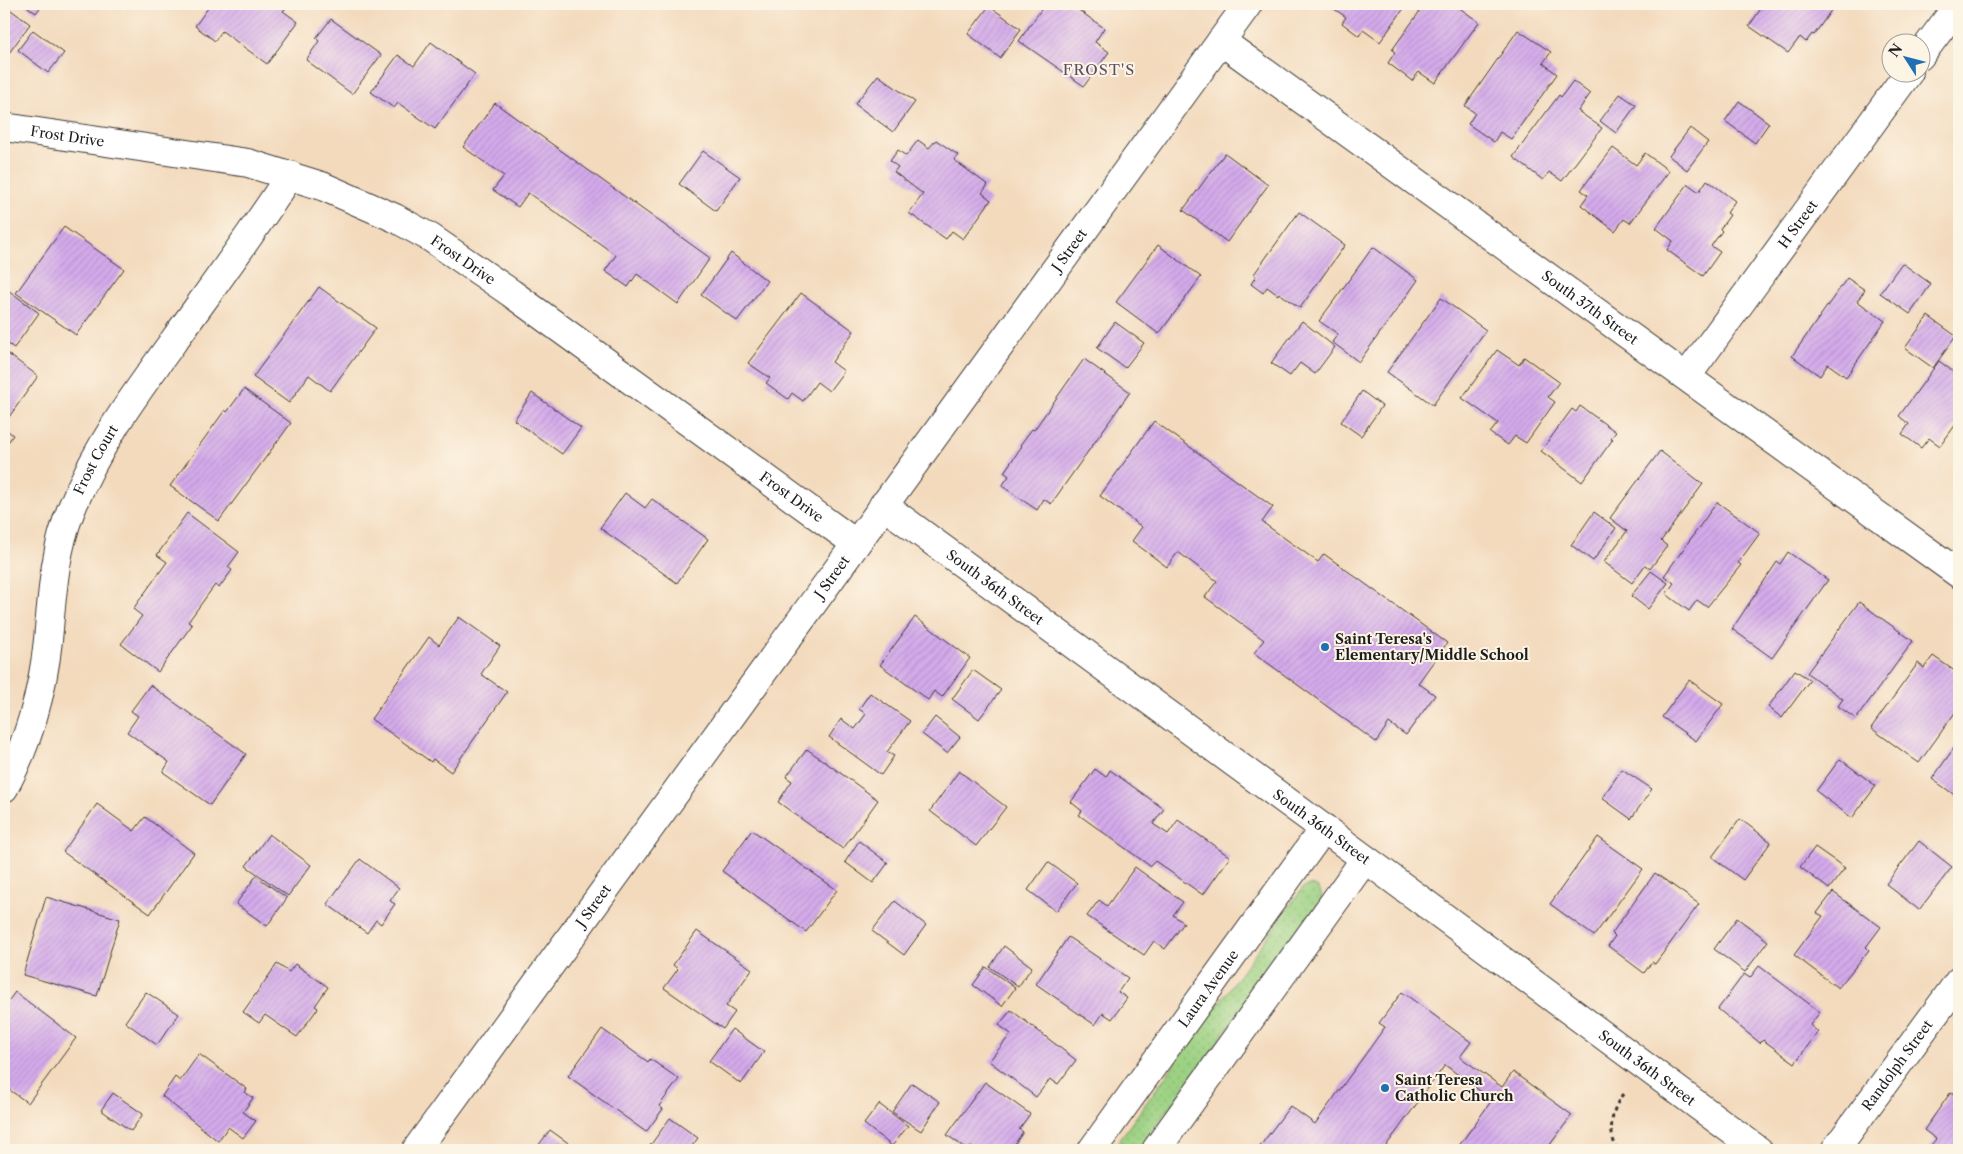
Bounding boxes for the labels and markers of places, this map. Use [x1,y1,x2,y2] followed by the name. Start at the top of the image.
[1335,630,1529,664] place label: Saint Teresa's Elementary/Middle School
[1319,641,1331,653] marker: Saint Teresa's Elementary/Middle School
[1395,1071,1514,1105] place label: Saint Teresa Catholic Church
[1379,1082,1391,1094] marker: Saint Teresa Catholic Church

